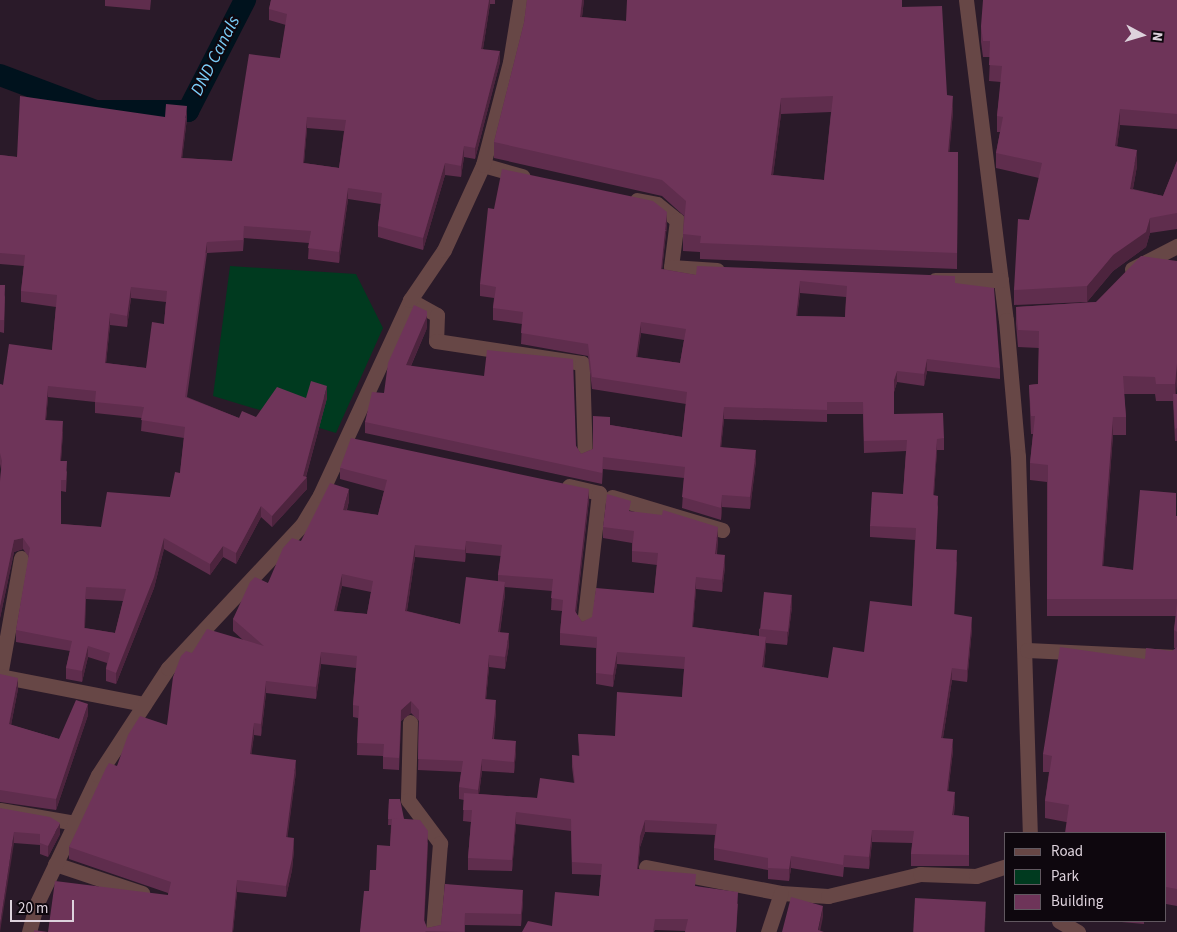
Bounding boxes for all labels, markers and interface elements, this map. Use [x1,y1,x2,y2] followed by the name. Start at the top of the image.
[1117,10,1167,60] north arrow
[187,13,245,99] water label: DND Canals
[1146,31,1167,42] text: N
[1004,832,1167,922] legend
[1051,841,1083,862] text: Road
[1051,866,1079,887] text: Park
[12,890,76,922] scale bar
[1051,891,1103,912] text: Building
[18,898,48,919] text: 20 m

